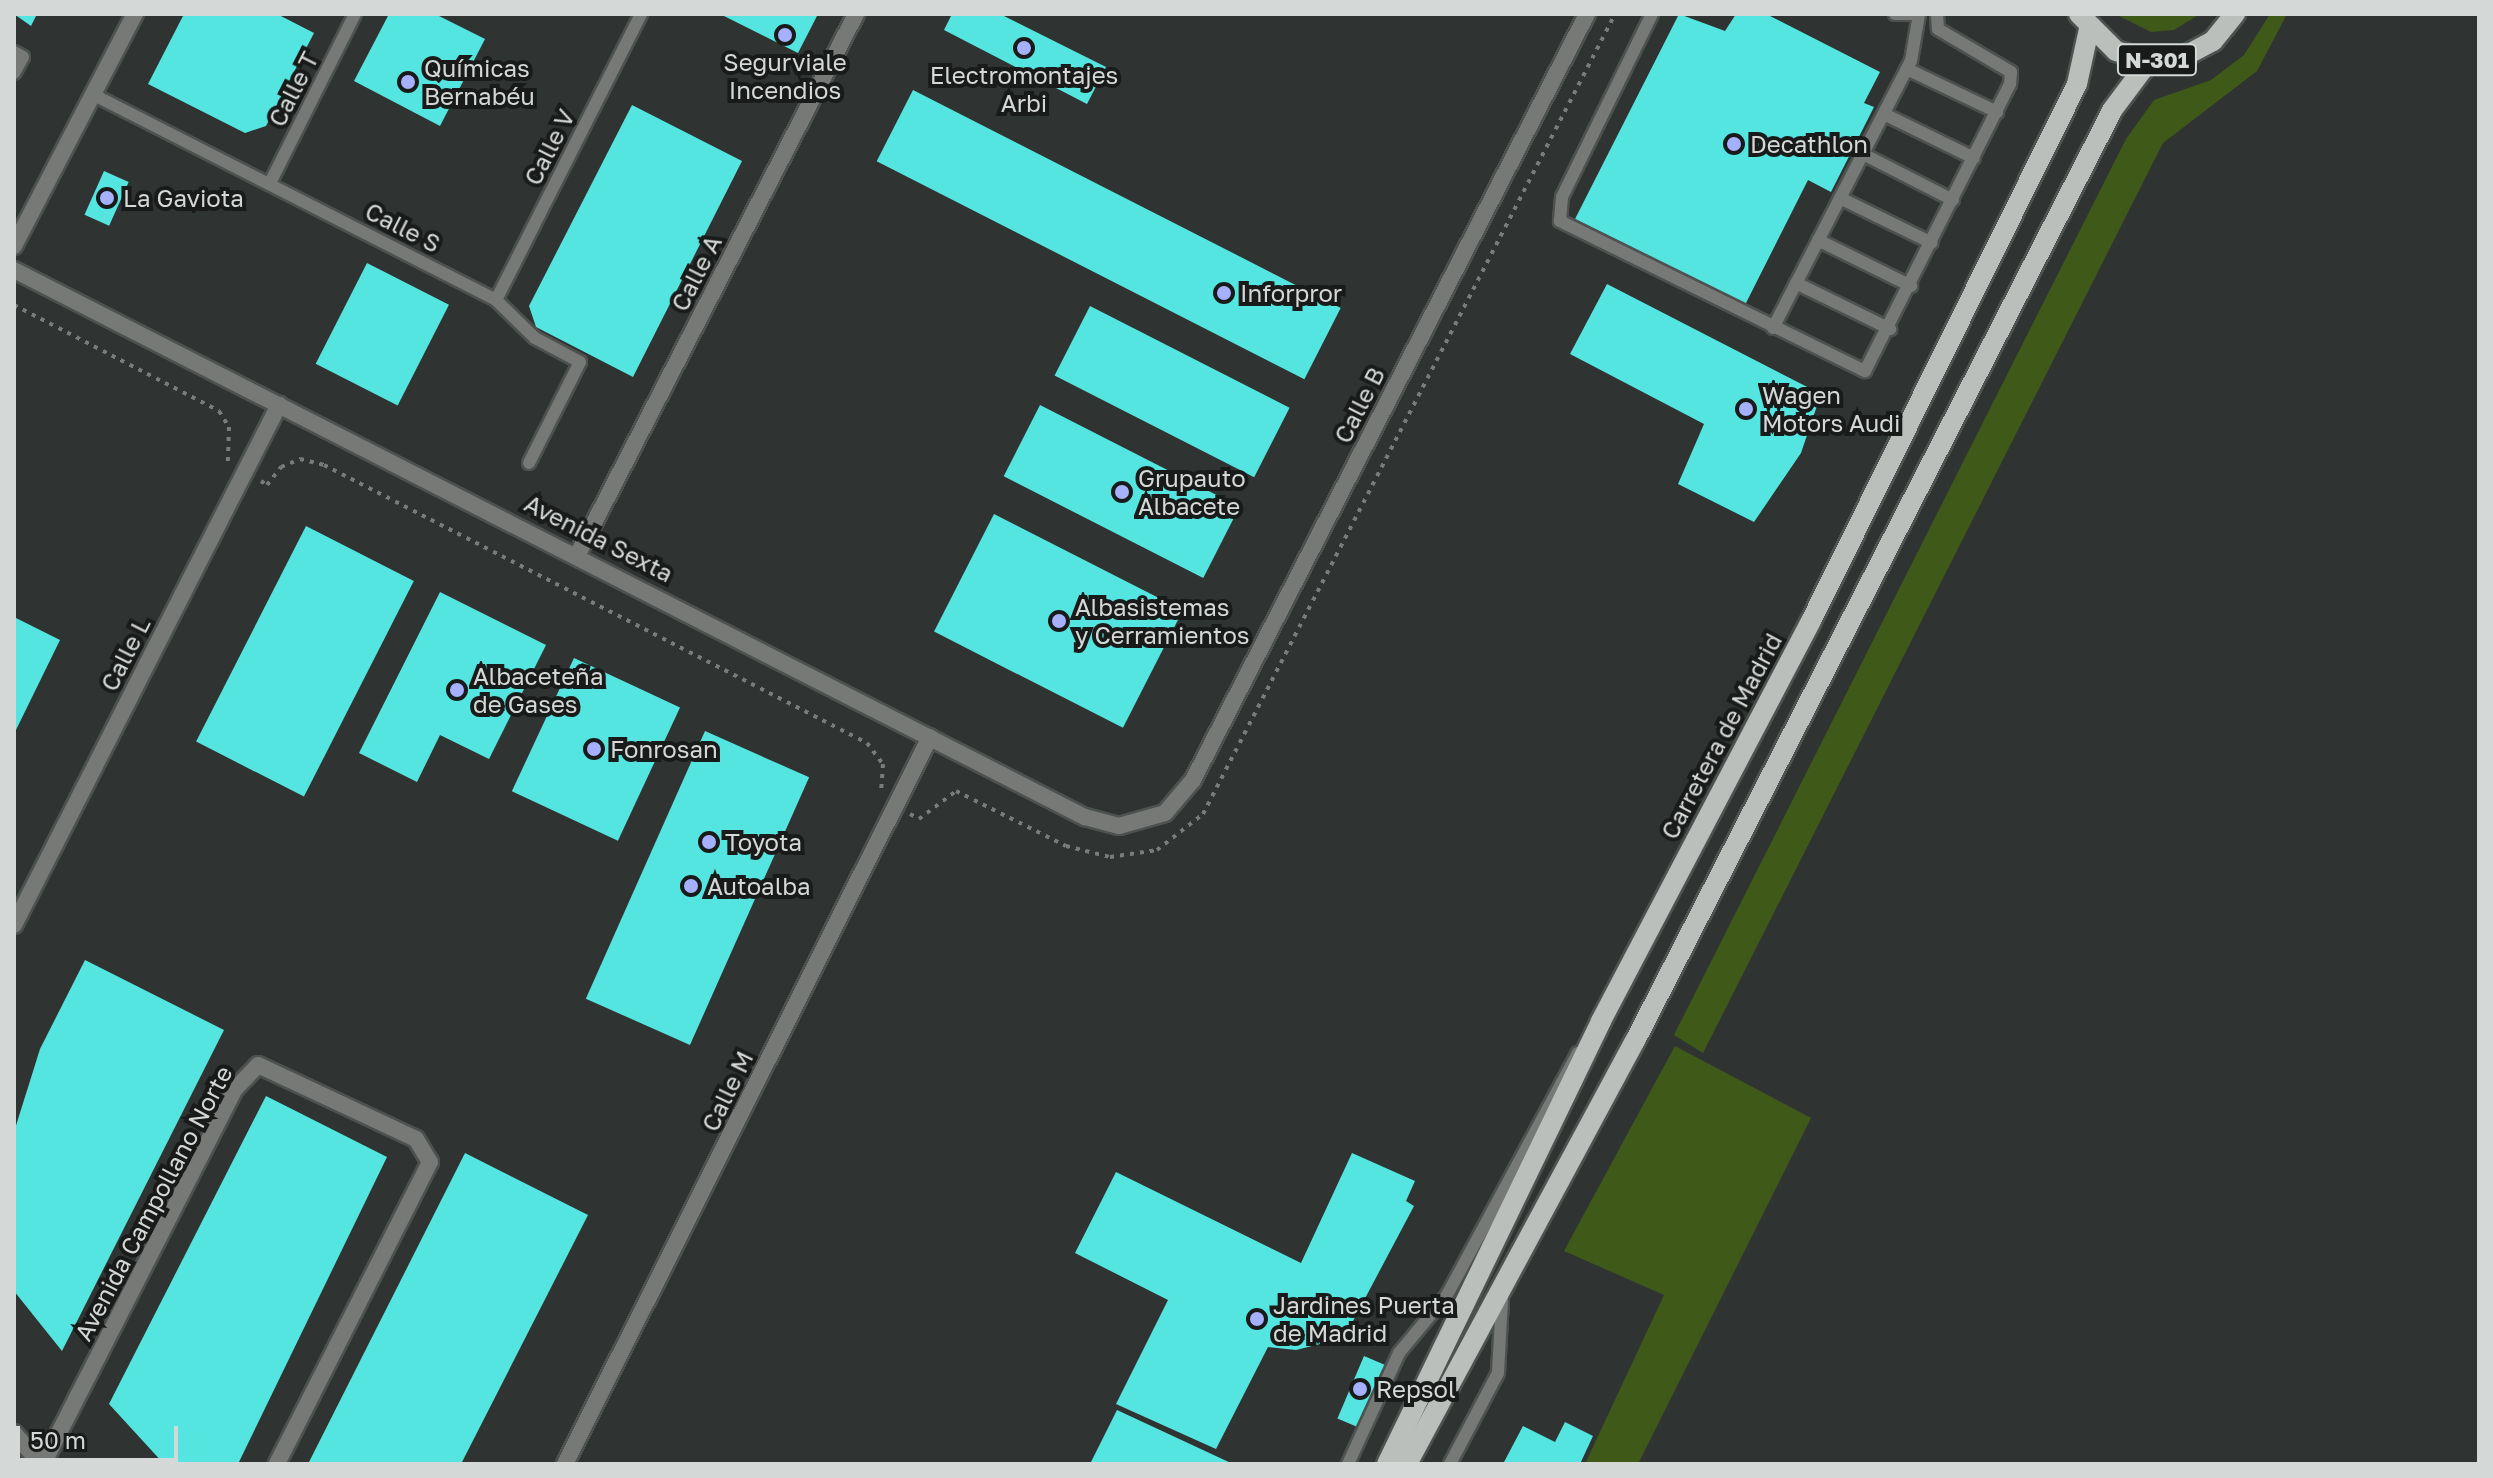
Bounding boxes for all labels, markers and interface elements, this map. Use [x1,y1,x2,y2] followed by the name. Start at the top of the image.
[776,26,794,44] marker: Segurviale Incendios
[1015,39,1033,57] marker: Electromontajes Arbi
[2115,42,2199,78] road number: N-301
[262,47,324,131] street label: Calle T
[723,48,847,104] place label: Segurviale Incendios
[424,54,535,110] place label: Químicas Bernabéu
[930,61,1118,117] place label: Electromontajes Arbi
[399,73,417,91] marker: Químicas Bernabéu
[518,104,580,190] street label: Calle V
[1750,130,1868,158] place label: Decathlon
[1725,135,1743,153] marker: Decathlon
[123,184,244,212] place label: La Gaviota
[98,189,116,207] marker: La Gaviota
[361,196,445,258] street label: Calle S
[665,230,727,316] street label: Calle A
[1240,279,1342,307] place label: Inforpror
[1215,284,1233,302] marker: Inforpror
[1328,362,1390,448] street label: Calle B
[1762,381,1900,437] place label: Wagen Motors Audi
[1737,400,1755,418] marker: Wagen Motors Audi
[1138,464,1246,520] place label: Grupauto Albacete
[1113,483,1131,501] marker: Grupauto Albacete
[520,488,678,588] street label: Avenida Sexta
[1075,593,1250,649] place label: Albasistemas y Cerramientos
[94,612,156,696] street label: Calle L
[1050,612,1068,630] marker: Albasistemas y Cerramientos
[1655,628,1787,844] street label: Carretera de Madrid
[473,662,603,718] place label: Albaceteña de Gases
[448,681,466,699] marker: Albaceteña de Gases
[610,735,718,763] place label: Fonrosan
[585,740,603,758] marker: Fonrosan
[725,828,802,856] place label: Toyota
[700,833,718,851] marker: Toyota
[707,872,811,900] place label: Autoalba
[682,877,700,895] marker: Autoalba
[695,1046,759,1136] street label: Calle M
[68,1061,238,1345] street label: Avenida Campollano Norte
[1273,1291,1455,1347] place label: Jardines Puerta de Madrid
[1248,1310,1266,1328] marker: Jardines Puerta de Madrid
[1376,1375,1456,1403] place label: Repsol
[1351,1380,1369,1398] marker: Repsol
[20,1410,182,1460] scale bar
[30,1425,86,1454] text: 50 m

